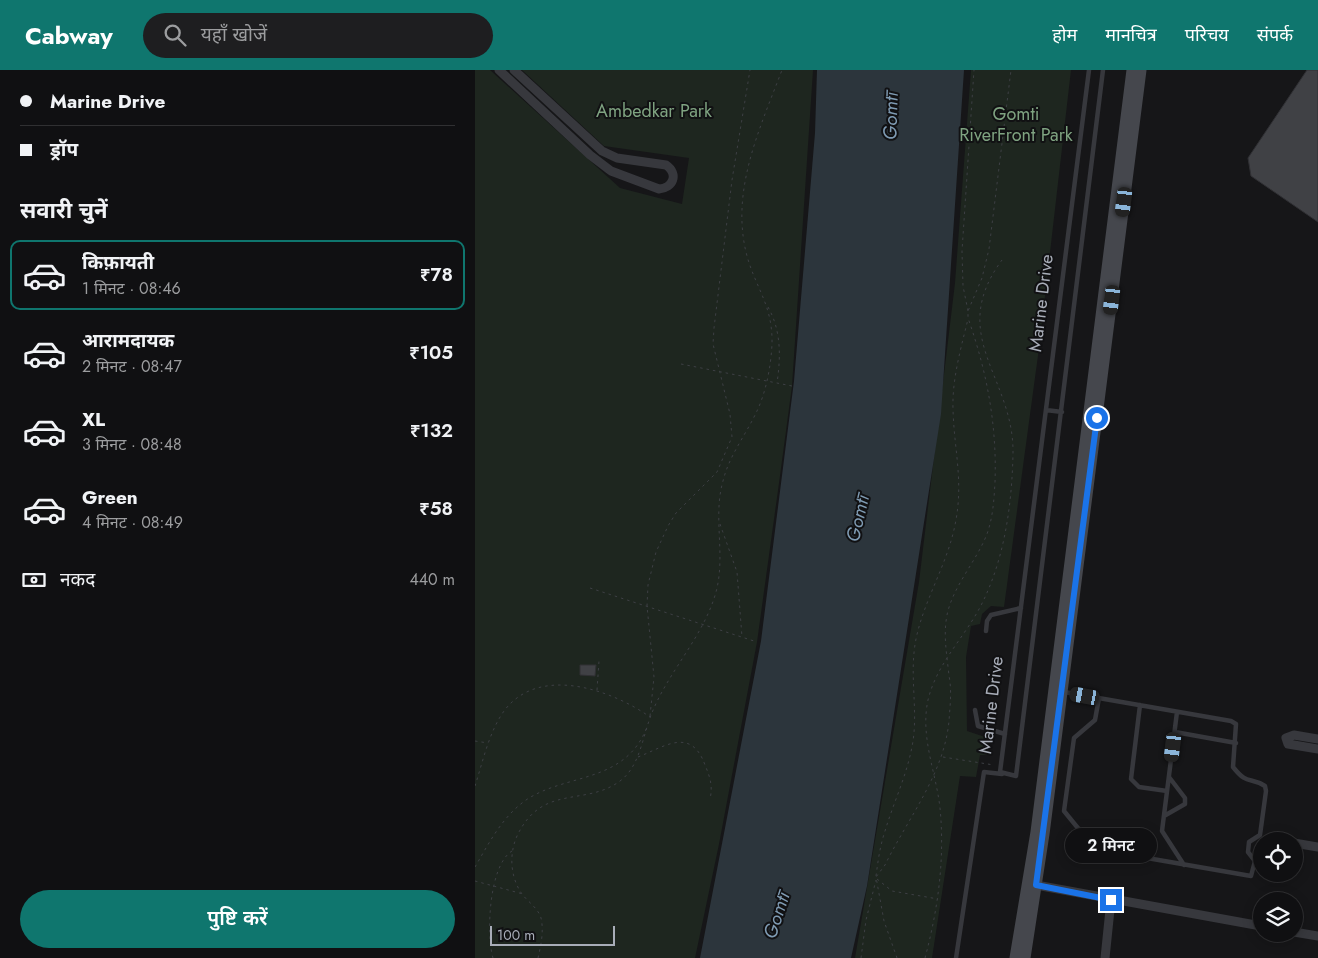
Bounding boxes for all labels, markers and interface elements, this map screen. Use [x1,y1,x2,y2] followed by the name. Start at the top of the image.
[143,13,493,58] search box
[25,18,113,53] text: Cabway
[161,21,189,49] icon: search
[201,21,267,48] text: यहाँ खोजें
[1052,22,1077,48] text: होम
[1105,22,1157,48] text: मानचित्र
[1185,22,1229,48] text: परिचय
[1257,22,1293,48] text: संपर्क
[50,88,165,115] text: Marine Drive
[876,88,905,140] water label: Gomtī
[596,98,712,124] park label: Ambedkar Park
[959,101,1073,148] park label: Gomti RiverFront Park
[50,136,78,163] text: ड्रॉप
[1114,186,1133,218] car
[20,194,108,226] text: सवारी चुनें
[82,249,154,276] text: किफ़ायती
[22,253,67,298] icon: car
[1022,253,1060,353] street label: Marine Drive
[420,261,453,288] text: ₹78
[82,277,181,300] text: 1 मिनट · 08:46
[1102,284,1121,316] car
[82,327,174,354] text: आरामदायक
[22,331,67,376] icon: car
[409,339,453,366] text: ₹105
[82,355,182,378] text: 2 मिनट · 08:47
[82,406,105,433] text: XL
[1086,407,1108,429] route start
[22,409,67,454] icon: car
[410,417,453,444] text: ₹132
[82,433,182,456] text: 3 मिनट · 08:48
[82,484,138,511] text: Green
[22,487,67,532] icon: car
[839,489,877,545] water label: Gomtī
[419,495,453,522] text: ₹58
[82,511,183,534] text: 4 मिनट · 08:49
[20,566,48,594] icon: cash
[60,566,95,593] text: नकद
[409,568,455,591] text: 440 m
[972,655,1010,755] street label: Marine Drive
[1068,686,1101,706] car
[1163,731,1182,763] car
[1065,828,1157,862] callout: 2 मिनट
[1253,832,1303,942] map controls
[1253,832,1303,882] button: locate
[1087,834,1135,857] text: 2 मिनट
[756,885,798,942] water label: Gomtī
[1100,889,1122,911] route end
[20,890,455,948] button: पुष्टि करें
[1253,892,1303,942] button: layers
[490,923,615,946] scale bar
[497,925,535,945] text: 100 m

